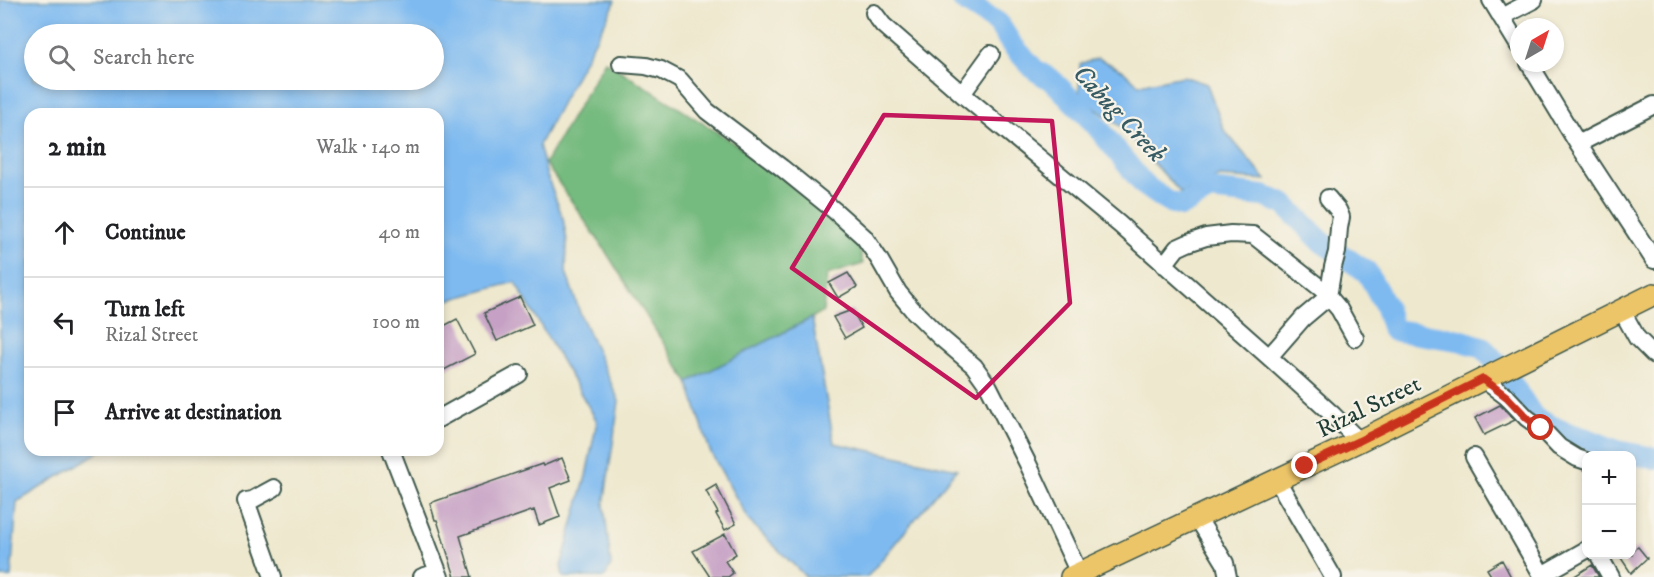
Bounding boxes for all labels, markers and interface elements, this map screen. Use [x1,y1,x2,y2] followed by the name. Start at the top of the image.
[1510,18,1564,72] north arrow
[24,24,444,90] search box
[45,41,78,74] icon: search
[93,44,195,71] text: Search here
[1065,58,1173,170] water label: Cabug Creek
[48,131,106,164] text: 2 min
[316,135,420,160] text: Walk · 140 m
[48,216,81,249] icon: ahead
[105,219,186,246] text: Continue
[378,220,420,245] text: 40 m
[105,296,185,323] text: Turn left
[48,306,81,339] icon: left
[372,310,420,335] text: 100 m
[105,323,198,348] text: Rizal Street
[1312,369,1426,445] street label: Rizal Street
[48,396,81,429] icon: arrive
[105,399,282,426] text: Arrive at destination
[1527,414,1553,440] route start
[1582,451,1636,559] map controls
[1582,451,1636,505] button: +
[1291,452,1317,478] route end
[1582,505,1636,559] button: −

